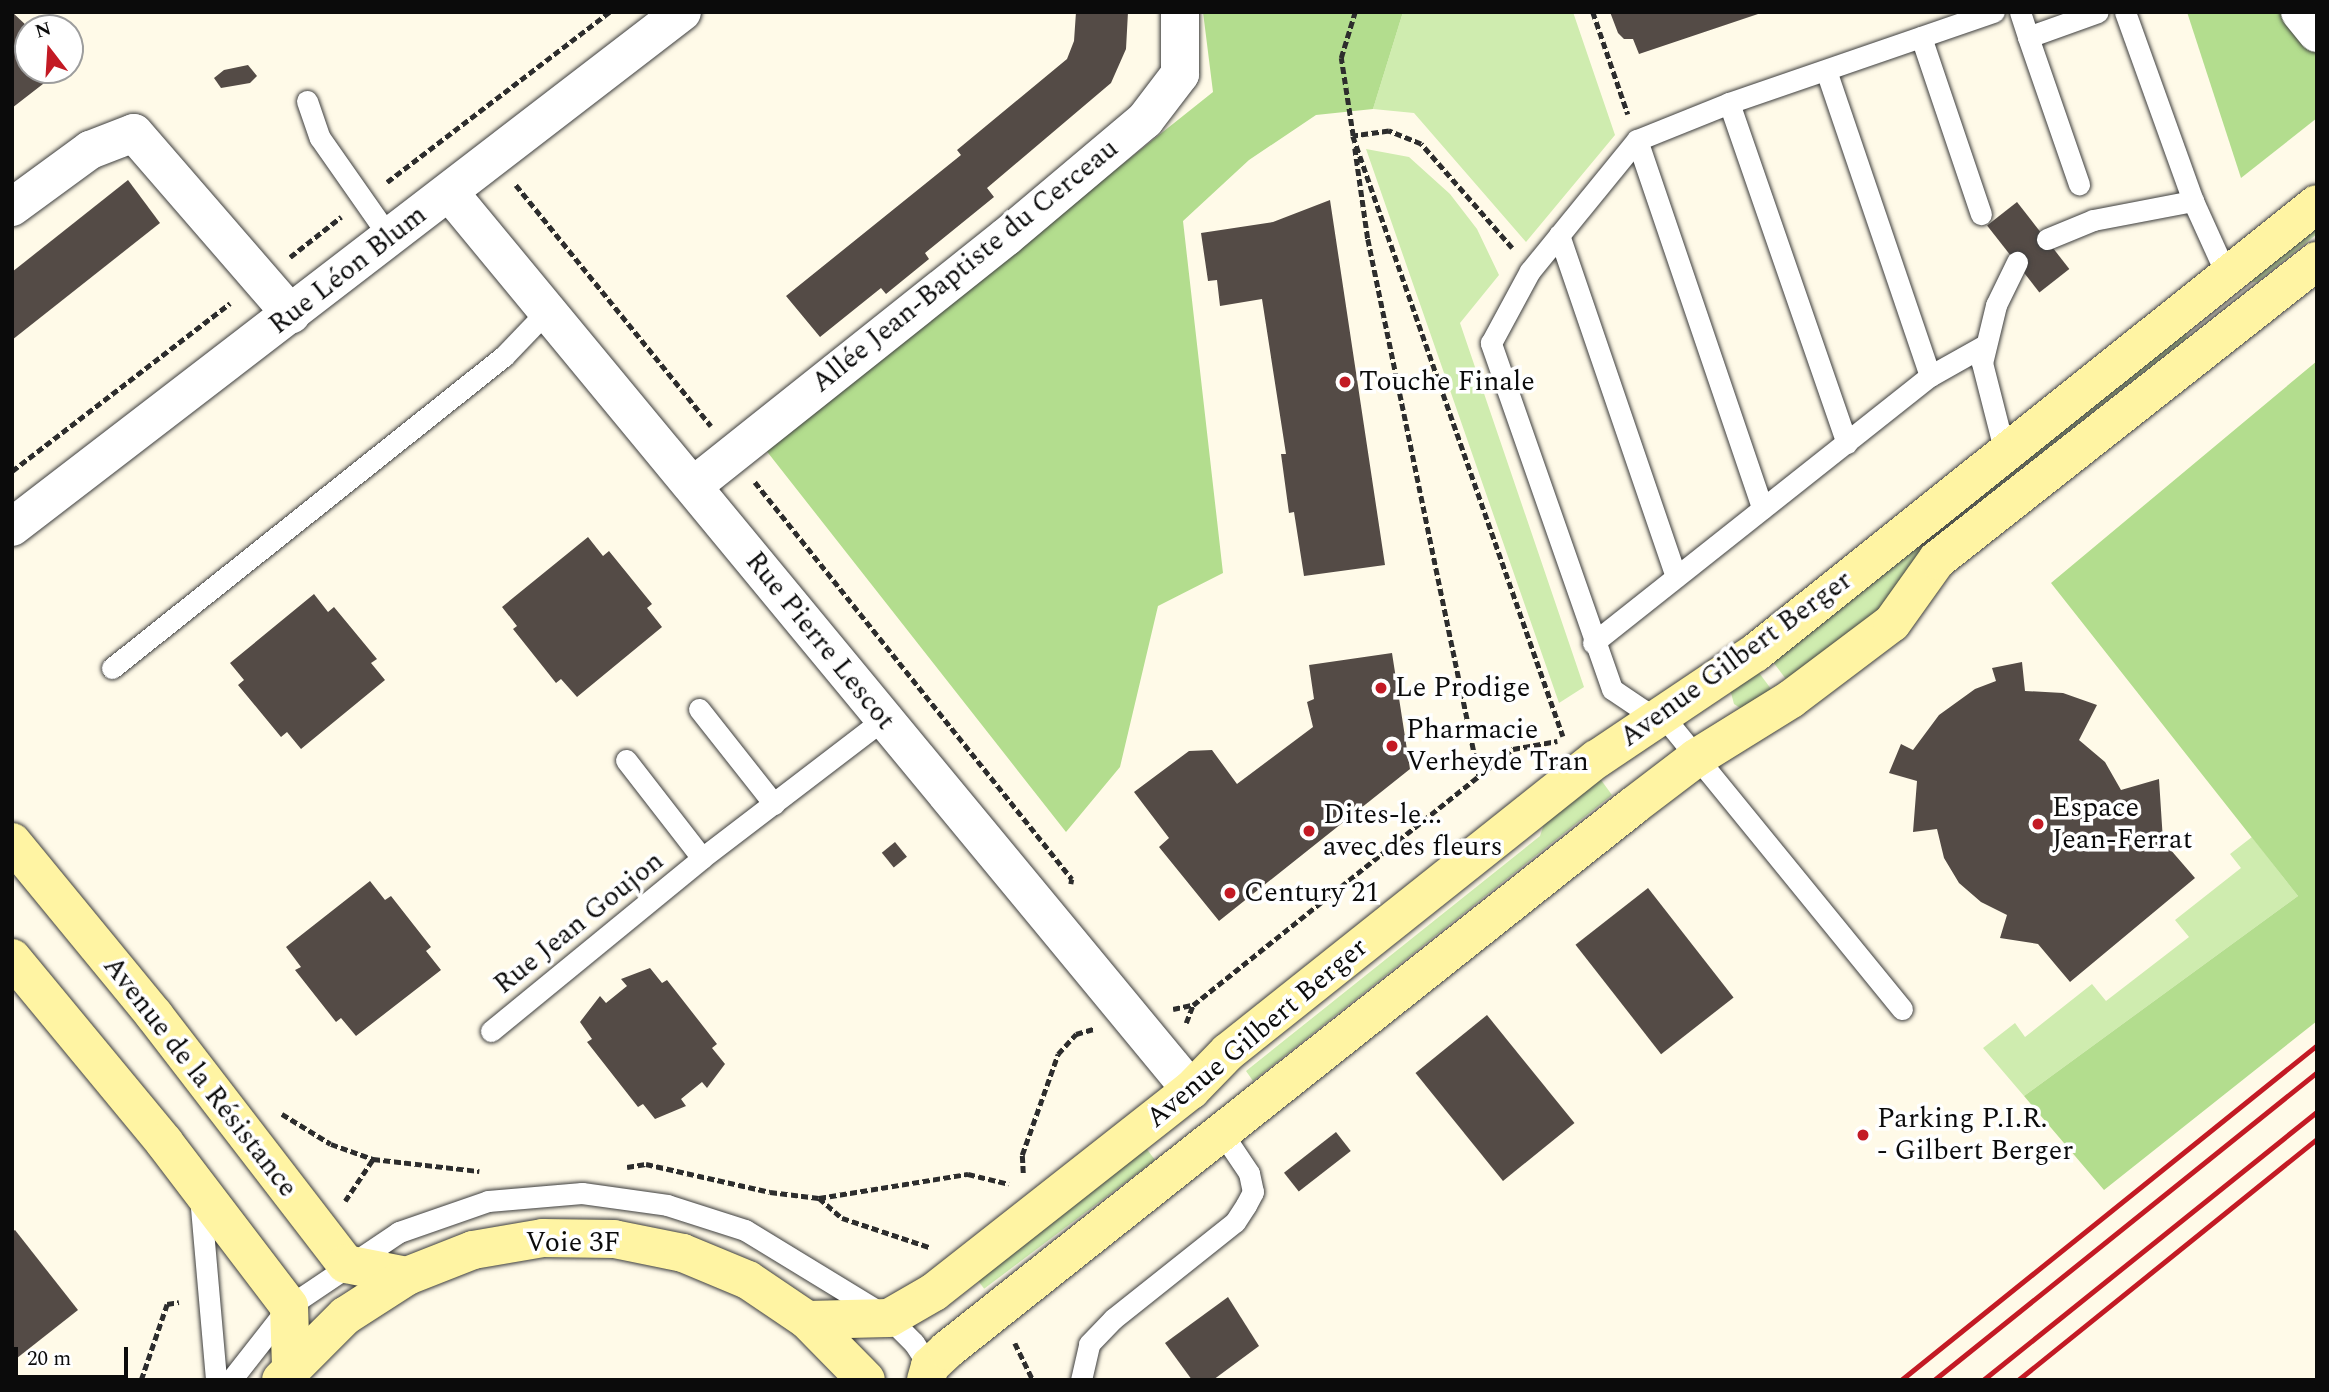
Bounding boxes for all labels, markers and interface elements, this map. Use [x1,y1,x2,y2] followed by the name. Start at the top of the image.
[14,14,84,84] north arrow
[32,14,55,46] text: N
[805,132,1125,400] street label: Allée Jean-Baptiste du Cerceau
[263,198,433,342] street label: Rue Léon Blum
[1359,365,1535,399] place label: Touche Finale
[1337,374,1353,390] marker: Touche Finale
[738,545,902,737] street label: Rue Pierre Lescot
[1614,564,1858,754] street label: Avenue Gilbert Berger
[1395,671,1530,705] place label: Le Prodige
[1373,680,1389,696] marker: Le Prodige
[1406,713,1589,779] place label: Pharmacie Verheyde Tran
[1384,738,1400,754] marker: Pharmacie Verheyde Tran
[2052,791,2193,857] place label: Espace Jean-Ferrat
[1323,798,1503,864] place label: Dites-le... avec des fleurs
[2030,816,2046,832] marker: Espace Jean-Ferrat
[1301,823,1317,839] marker: Dites-le... avec des fleurs
[487,844,671,1002] street label: Rue Jean Goujon
[1244,876,1379,910] place label: Century 21
[1222,885,1238,901] marker: Century 21
[1140,931,1374,1135] street label: Avenue Gilbert Berger
[96,950,304,1204] street label: Avenue de la Résistance
[1877,1102,2073,1168] place label: Parking P.I.R. - Gilbert Berger
[1855,1127,1871,1143] marker: Parking P.I.R. - Gilbert Berger
[526,1226,620,1260] street label: Voie 3F
[18,1332,131,1376] scale bar
[27,1343,71,1375] text: 20 m

